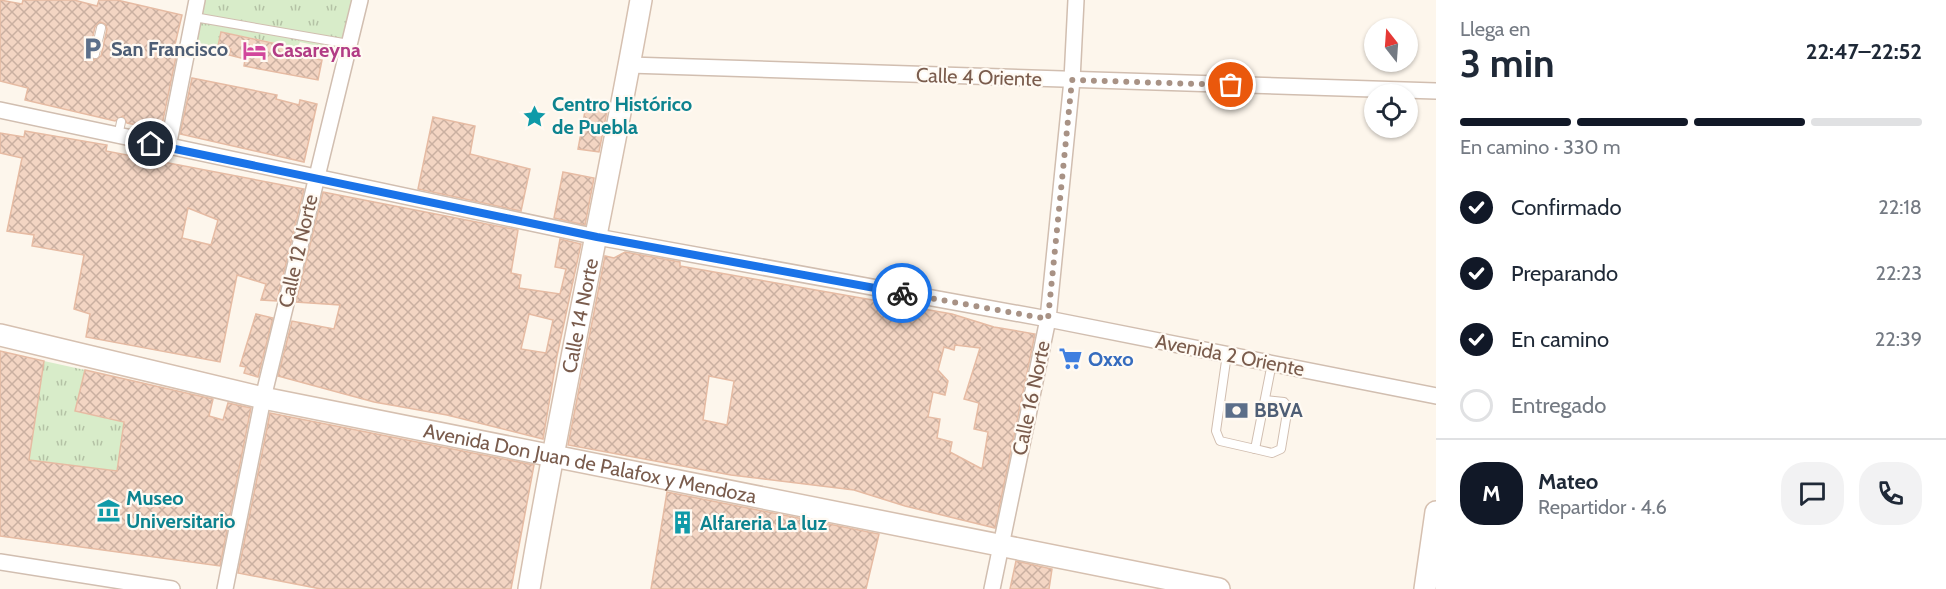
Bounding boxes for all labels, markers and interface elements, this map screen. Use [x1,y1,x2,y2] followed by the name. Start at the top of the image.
[1460,17,1530,41] text: Llega en
[1364,18,1418,72] north arrow
[1364,18,1418,138] map controls
[80,36,106,62] parking icon: San Francisco
[111,37,228,61] place label: San Francisco
[241,37,267,63] hotel icon: Casareyna
[272,38,361,62] place label: Casareyna
[1806,38,1922,65] text: 22:47–22:52
[1460,39,1555,87] text: 3 min
[1205,59,1256,110] pin
[916,63,1042,91] street label: Calle 4 Oriente
[1214,68,1247,101] icon: bag
[1364,84,1418,138] button: locate
[552,92,692,139] place label: Centro Histórico de Puebla
[521,103,547,129] place icon: Centro Histórico de Puebla
[125,118,176,169] pin
[134,127,167,160] icon: home
[1460,135,1621,159] text: En camino · 330 m
[1460,191,1493,224] icon: check
[273,192,323,310] street label: Calle 12 Norte
[1511,194,1622,221] text: Confirmado
[1878,195,1922,219] text: 22:18
[557,256,603,375] street label: Calle 14 Norte
[1460,257,1493,290] icon: check
[1511,260,1618,287] text: Preparando
[1876,261,1922,285] text: 22:23
[872,263,932,323] courier
[886,277,919,310] icon: bike
[1460,323,1493,356] icon: check
[1511,326,1609,353] text: En camino
[1875,327,1922,351] text: 22:39
[1154,329,1306,381] street label: Avenida 2 Oriente
[1007,339,1055,457] street label: Calle 16 Norte
[1057,346,1083,372] supermarket icon: Oxxo
[1088,347,1134,371] place label: Oxxo
[1511,392,1606,419] text: Entregado
[1223,397,1249,423] bank icon: BBVA
[1254,398,1303,422] place label: BBVA
[422,418,759,508] street label: Avenida Don Juan de Palafox y Mendoza
[1781,462,1844,525] button: chat
[1859,462,1922,525] button: phone
[1538,468,1598,495] text: Mateo
[1482,480,1501,507] text: M
[126,486,235,533] place label: Museo Universitario
[1538,495,1667,519] text: Repartidor · 4.6
[95,497,121,523] museum icon: Museo Universitario
[669,510,695,536] building icon: Alfareria La luz
[700,511,827,535] place label: Alfareria La luz

